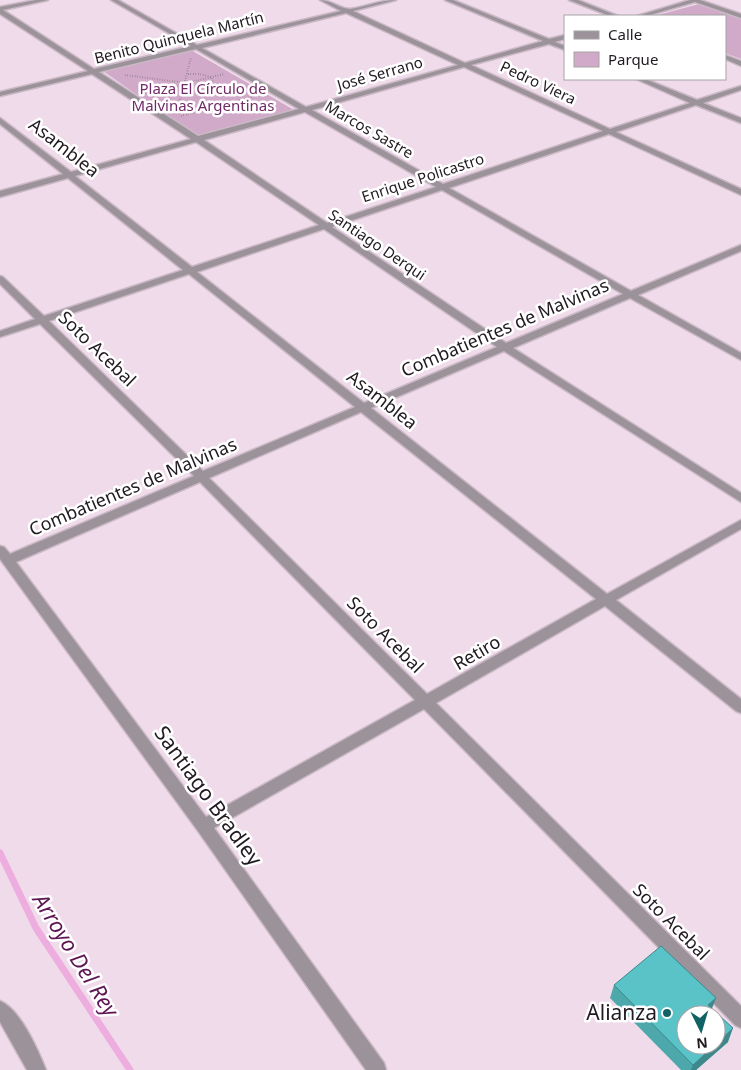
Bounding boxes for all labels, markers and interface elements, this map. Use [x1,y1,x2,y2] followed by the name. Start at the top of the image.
[92,6,265,68] street label: Benito Quinquela Martín
[564,15,726,80] legend
[608,24,642,44] text: Calle
[608,49,658,69] text: Parque
[333,51,425,95] street label: José Serrano
[497,56,579,108] street label: Pedro Viera
[132,78,274,115] park label: Plaza El Círculo de Malvinas Argentinas
[322,96,417,163] street label: Marcos Sastre
[25,112,105,182] street label: Asamblea
[359,148,486,206] street label: Enrique Policastro
[325,204,430,284] street label: Santiago Derqui
[397,272,612,382] street label: Combatientes de Malvinas
[54,305,142,391] street label: Soto Acebal
[343,364,423,434] street label: Asamblea
[25,431,240,541] street label: Combatientes de Malvinas
[342,591,429,678] street label: Soto Acebal
[449,629,504,675] street label: Retiro
[149,720,269,871] street label: Santiago Bradley
[628,878,715,965] street label: Soto Acebal
[26,885,128,1023] water label: Arroyo Del Rey
[586,998,657,1026] place label: Alianza
[676,1005,726,1055] north arrow
[661,1007,673,1019] marker: Alianza
[696,1033,709,1053] text: N

